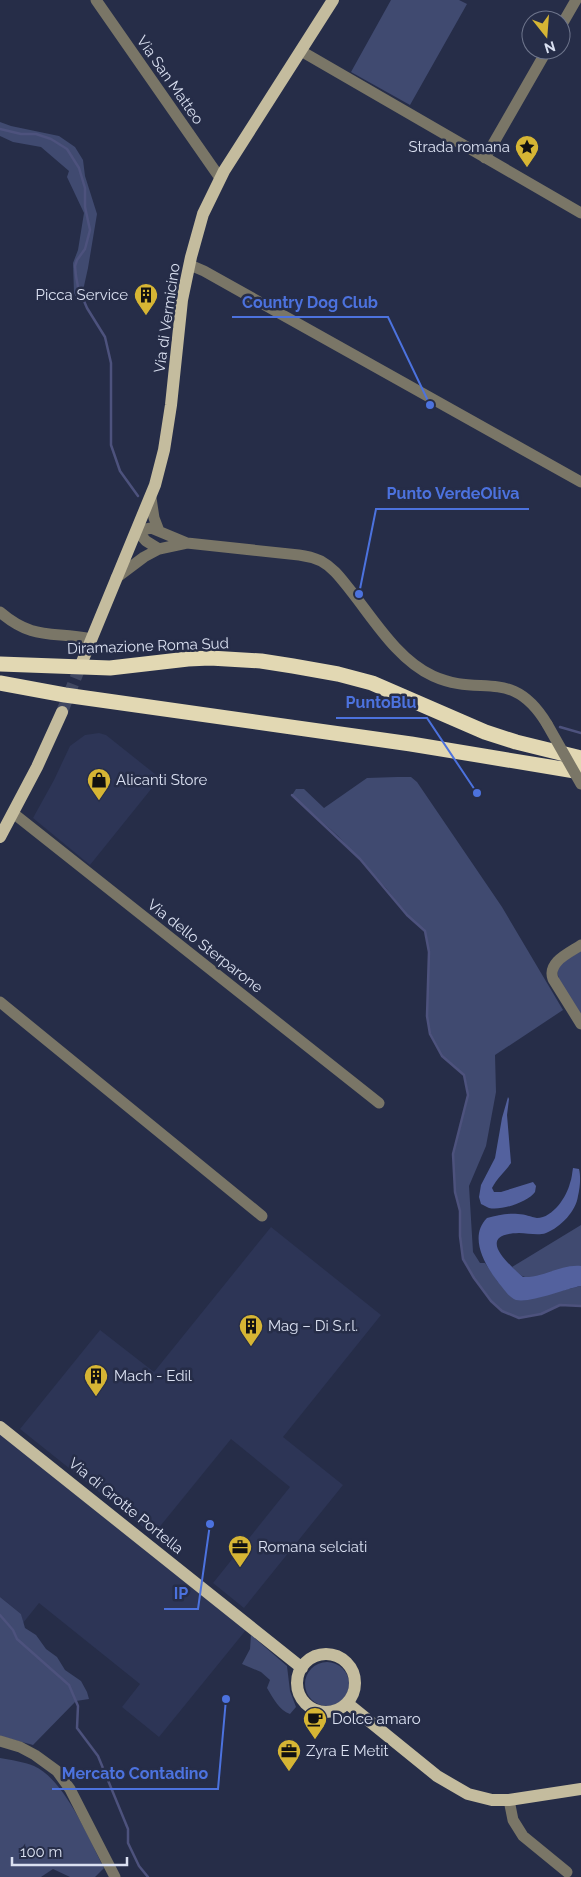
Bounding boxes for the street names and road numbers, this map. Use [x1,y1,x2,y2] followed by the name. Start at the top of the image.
[133,32,207,128] street label: Via San Matteo
[150,262,184,374] street label: Via di Vermicino
[67,634,229,658] street label: Diramazione Roma Sud
[144,895,266,997] street label: Via dello Sterparone
[65,1454,187,1558] street label: Via di Grotte Portella

